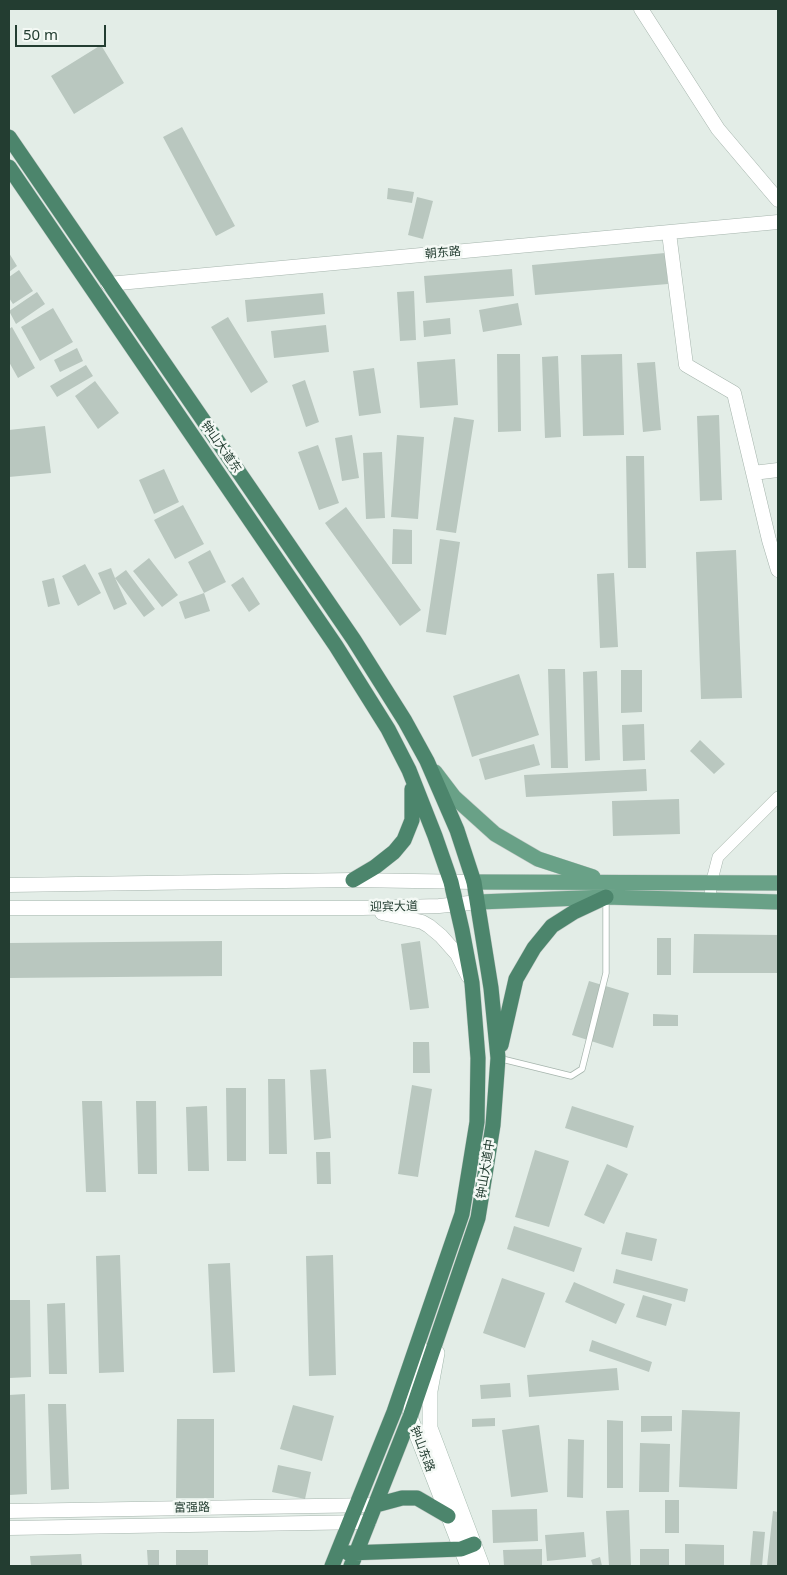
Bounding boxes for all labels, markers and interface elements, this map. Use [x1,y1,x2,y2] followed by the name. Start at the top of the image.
[18,15,109,47] scale bar
[23,24,58,44] text: 50 m
[424,244,462,262] street label: 朝东路
[198,418,244,476] street label: 钟山大道东
[370,899,418,915] street label: 迎宾大道
[474,1138,498,1200] street label: 钟山大道中
[407,1424,437,1474] street label: 钟山东路
[174,1500,210,1516] street label: 富强路

